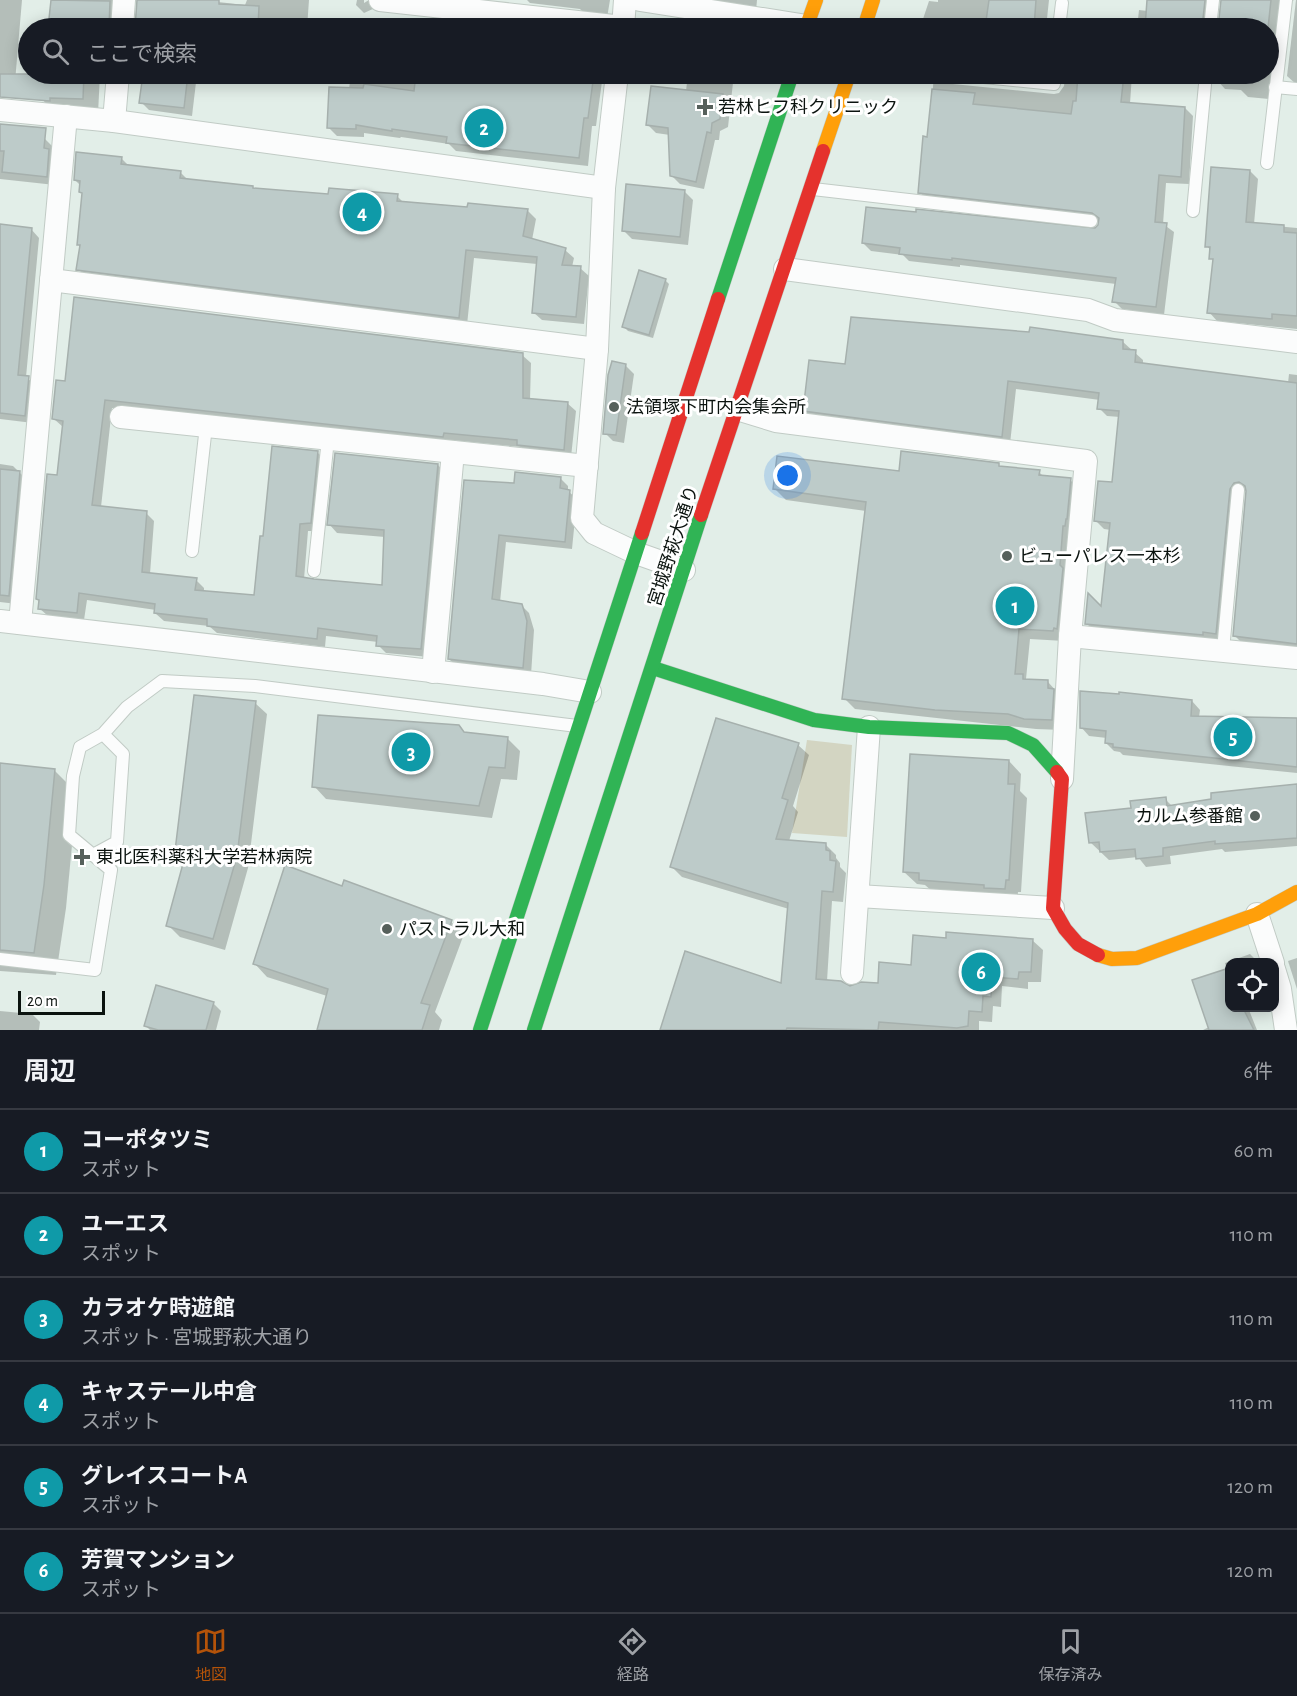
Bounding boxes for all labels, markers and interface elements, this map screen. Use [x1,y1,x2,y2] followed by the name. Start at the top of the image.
[18,18,1279,84] search box
[39,35,72,68] icon: search
[87,43,197,65] text: ここで検索
[696,98,714,116] marker: 若林ヒフ科クリニック
[718,98,898,117] place label: 若林ヒフ科クリニック
[464,106,504,150] pin: 2
[342,190,382,234] pin: 4
[626,397,806,417] place label: 法領塚下町内会集会所
[607,400,621,414] marker: 法領塚下町内会集会所
[773,461,802,490] your location
[645,483,702,609] street label: 宮城野萩大通り
[1019,547,1181,566] place label: ビューパレス一本杉
[1000,549,1014,563] marker: ビューパレス一本杉
[996,584,1034,628] pin: 1
[1214,714,1252,760] pin: 5
[392,730,430,774] pin: 3
[1135,806,1243,826] place label: カルム参番館
[1248,809,1262,823] marker: カルム参番館
[96,847,312,867] place label: 東北医科薬科大学若林病院
[73,848,91,866] marker: 東北医科薬科大学若林病院
[399,919,525,939] place label: パストラル大和
[380,922,394,936] marker: パストラル大和
[962,950,1000,994] pin: 6
[1225,958,1279,1012] map controls
[1225,958,1279,1012] button: locate
[18,988,105,1016] scale bar
[27,993,58,1009] text: 20 m
[24,1059,76,1085] text: 周辺
[1244,1062,1273,1082] text: 6件
[81,1129,213,1151] text: コーポタツミ
[40,1141,47,1161] text: 1
[1234,1141,1273,1161] text: 60 m
[81,1160,161,1180] text: スポット
[81,1213,169,1235] text: ユーエス
[39,1225,48,1245] text: 2
[1229,1225,1273,1245] text: 110 m
[81,1244,161,1264] text: スポット
[81,1297,235,1319] text: カラオケ時遊館
[39,1309,48,1329] text: 3
[1229,1309,1273,1329] text: 110 m
[81,1328,312,1348] text: スポット · 宮城野萩大通り
[81,1381,257,1403] text: キャステール中倉
[38,1393,49,1413] text: 4
[1229,1393,1273,1413] text: 110 m
[81,1412,161,1432] text: スポット
[81,1465,248,1487] text: グレイスコートA
[39,1477,48,1497] text: 5
[1227,1477,1273,1497] text: 120 m
[81,1496,161,1516] text: スポット
[81,1549,235,1571] text: 芳賀マンション
[39,1561,48,1581] text: 6
[1227,1561,1273,1581] text: 120 m
[81,1580,161,1600] text: スポット
[194,1625,227,1685] tab: 地図
[616,1625,649,1685] tab: 経路
[1038,1625,1102,1685] tab: 保存済み

